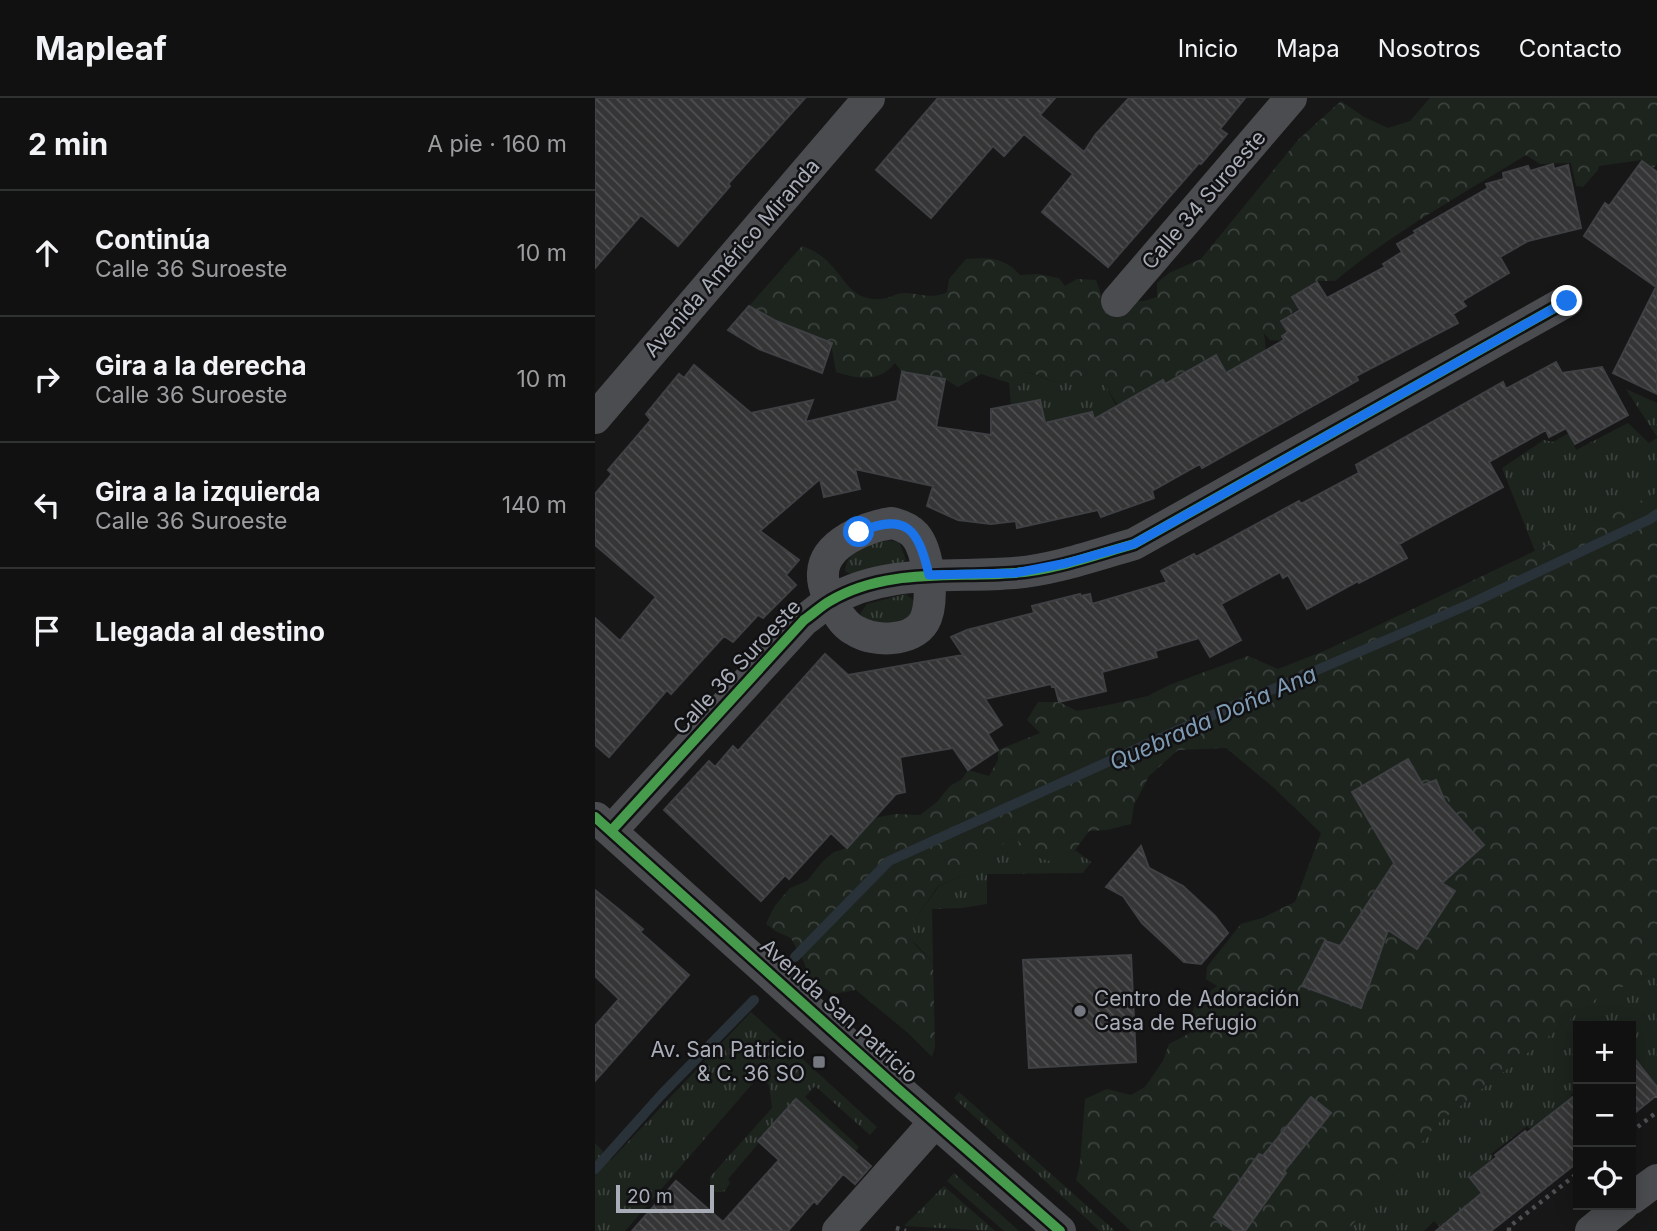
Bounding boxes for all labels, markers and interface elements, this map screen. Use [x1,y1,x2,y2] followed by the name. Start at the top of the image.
[35,28,167,68] text: Mapleaf
[1178,34,1238,63] text: Inicio
[1276,34,1340,63] text: Mapa
[1378,34,1481,63] text: Nosotros
[1519,34,1622,63] text: Contacto
[1136,125,1271,274] street label: Calle 34 Suroeste
[28,126,108,162] text: 2 min
[427,130,567,158] text: A pie · 160 m
[639,153,825,362] street label: Avenida Américo Miranda
[95,224,210,255] text: Continúa
[28,234,66,272] icon: ahead
[517,239,567,267] text: 10 m
[95,255,287,283] text: Calle 36 Suroeste
[1551,285,1582,316] route end
[95,350,307,381] text: Gira a la derecha
[28,360,66,398] icon: right
[517,365,567,393] text: 10 m
[95,381,287,409] text: Calle 36 Suroeste
[95,476,321,507] text: Gira a la izquierda
[28,486,66,524] icon: left
[502,491,567,519] text: 140 m
[95,507,287,535] text: Calle 36 Suroeste
[843,516,874,547] route start
[668,594,806,739] street label: Calle 36 Suroeste
[28,612,66,650] icon: arrive
[95,616,325,647] text: Llegada al destino
[1105,660,1321,776] water label: Quebrada Doña Ana
[755,933,923,1088] street label: Avenida San Patricio
[1094,986,1300,1035] place label: Centro de Adoración Casa de Refugio
[1072,1003,1088,1019] marker: Centro de Adoración Casa de Refugio
[1573,1021,1636,1210] map controls
[1573,1021,1636,1084] button: +
[650,1037,805,1086] place label: Av. San Patricio & C. 36 SO
[811,1054,827,1070] marker: Av. San Patricio & C. 36 SO
[1573,1084,1636,1147] button: −
[1573,1147,1636,1210] button: locate
[616,1182,714,1214] scale bar
[627,1185,673,1208] text: 20 m

